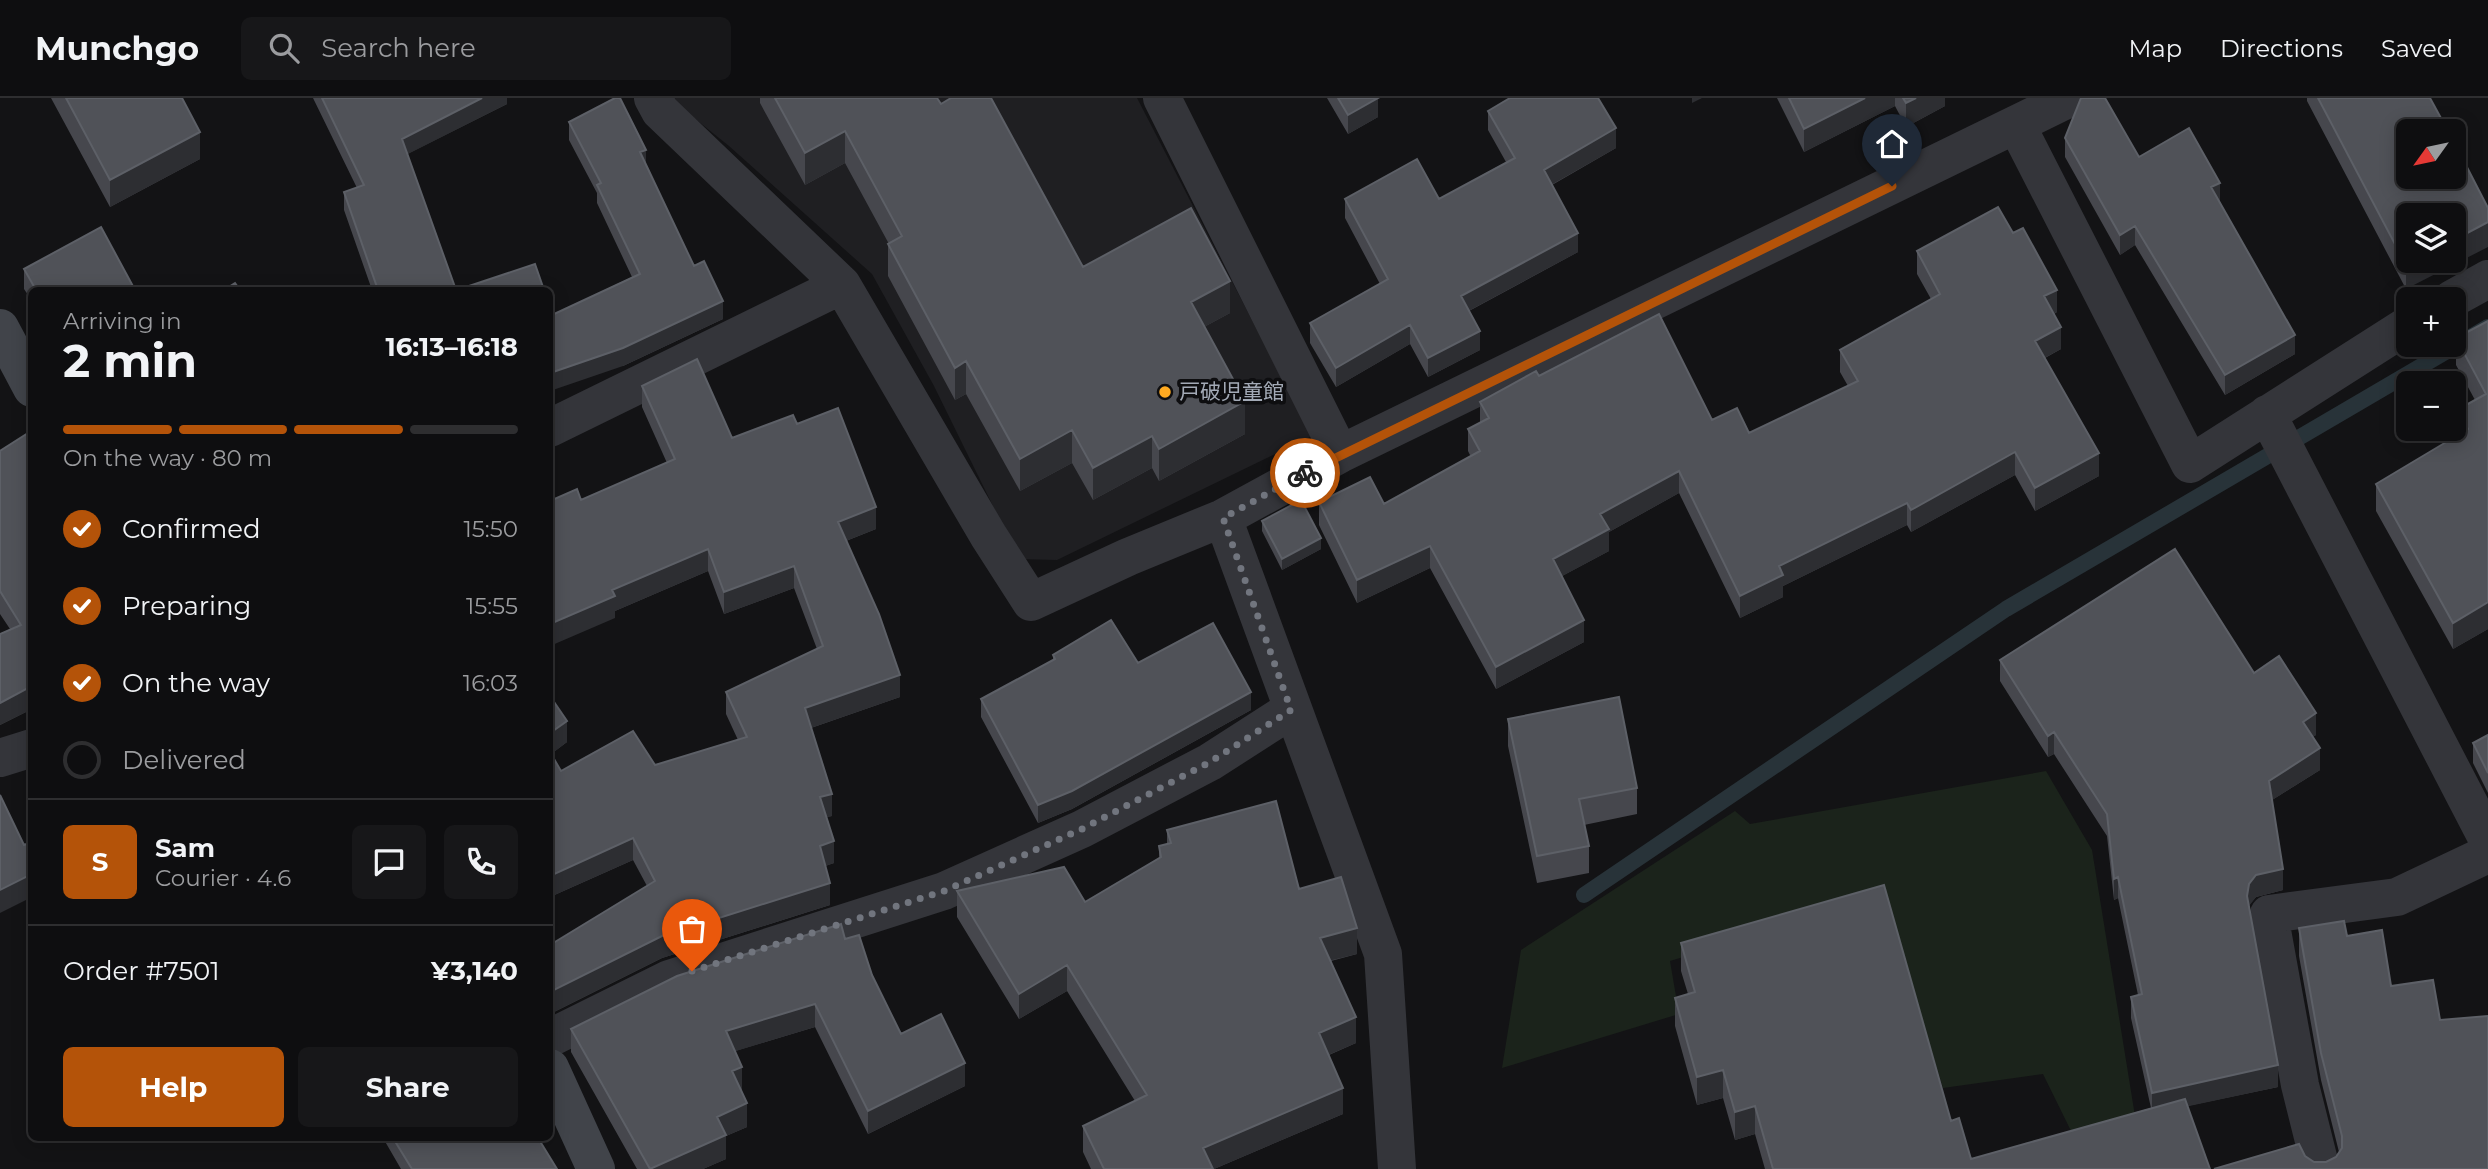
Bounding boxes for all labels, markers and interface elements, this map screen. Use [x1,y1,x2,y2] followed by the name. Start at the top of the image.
[241,17,731,80] search box
[35,28,199,68] text: Munchgo
[265,29,303,67] icon: search
[321,32,476,64] text: Search here
[2129,34,2182,63] text: Map
[2220,34,2343,63] text: Directions
[2381,34,2453,63] text: Saved
[1862,114,1922,186] pin
[2396,119,2466,189] north arrow
[2396,119,2466,441] map controls
[1873,125,1911,163] icon: home
[2396,203,2466,273] button: layers
[2396,287,2466,357] button: +
[63,307,182,335] text: Arriving in
[385,331,518,363] text: 16:13–16:18
[63,332,197,389] text: 2 min
[2396,371,2466,441] button: −
[1179,379,1284,404] place label: 戸破児童館
[1157,384,1173,400] marker: 戸破児童館
[1270,438,1340,508] courier
[63,444,272,472] text: On the way · 80 m
[1286,454,1324,492] icon: bike
[63,510,101,548] icon: check
[122,513,261,545] text: Confirmed
[464,515,518,543] text: 15:50
[63,587,101,625] icon: check
[122,590,251,622] text: Preparing
[466,592,518,620] text: 15:55
[63,664,101,702] icon: check
[122,667,270,699] text: On the way
[463,669,518,697] text: 16:03
[122,744,246,776] text: Delivered
[352,825,426,899] button: chat
[444,825,518,899] button: phone
[155,832,215,864] text: Sam
[92,846,108,878] text: S
[155,864,291,892] text: Courier · 4.6
[662,899,722,971] pin
[673,910,711,948] icon: bag
[63,955,220,987] text: Order #7501
[431,955,518,987] text: ¥3,140
[63,1047,284,1127] button: Help
[298,1047,518,1127] button: Share

